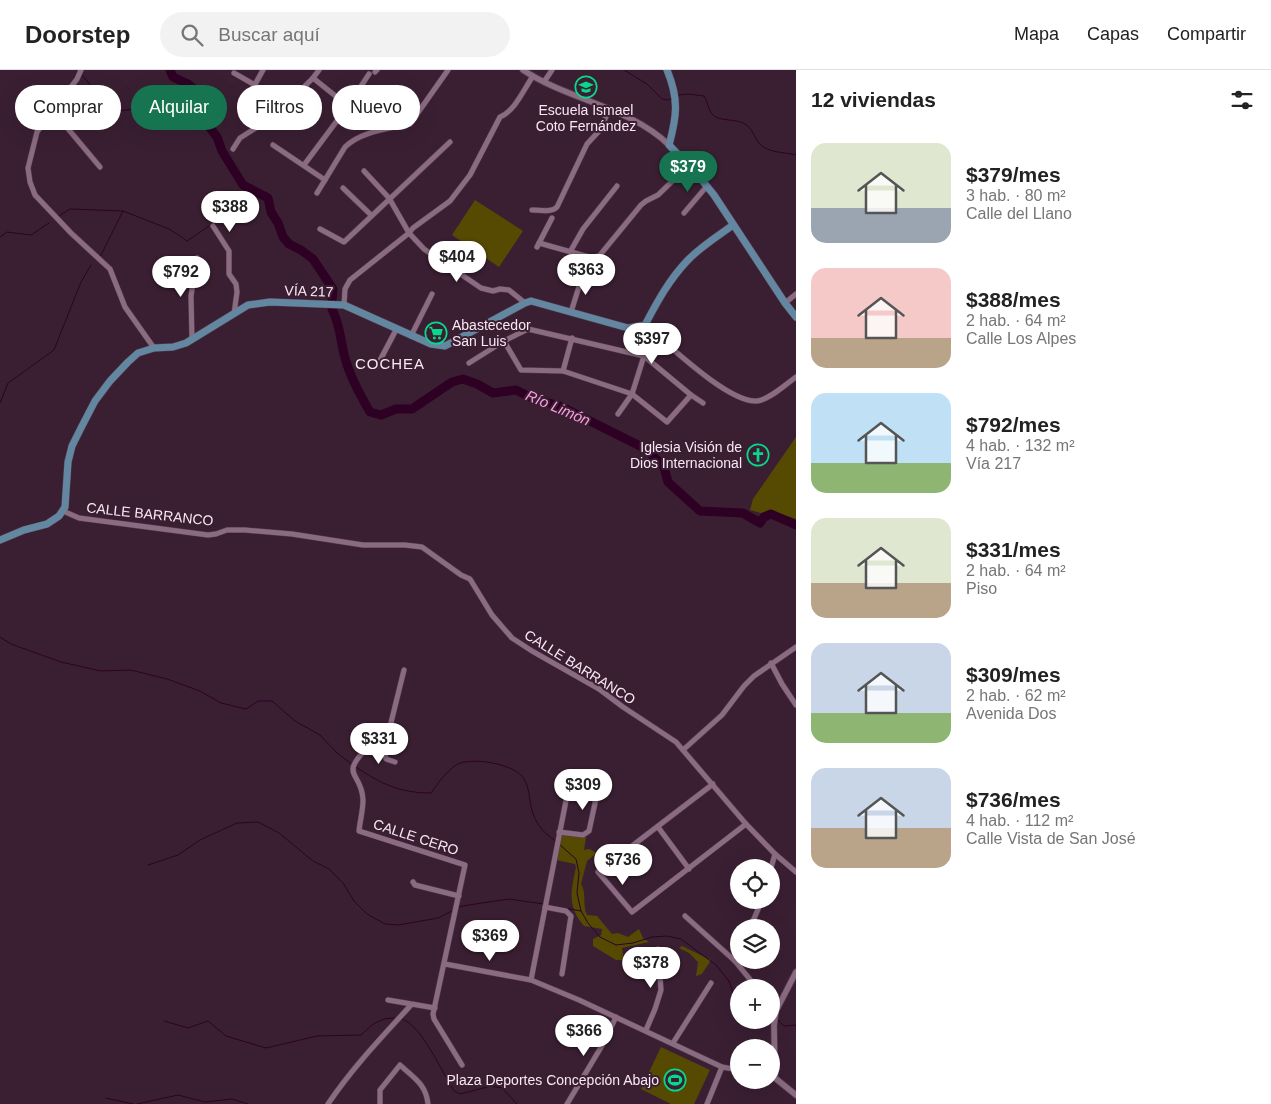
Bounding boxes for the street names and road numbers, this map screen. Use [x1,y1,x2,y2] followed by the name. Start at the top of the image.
[284,282,334,300] street label: VÍA 217
[86,499,214,529] street label: CALLE BARRANCO
[522,626,638,708] street label: CALLE BARRANCO
[371,816,461,858] street label: CALLE CERO

